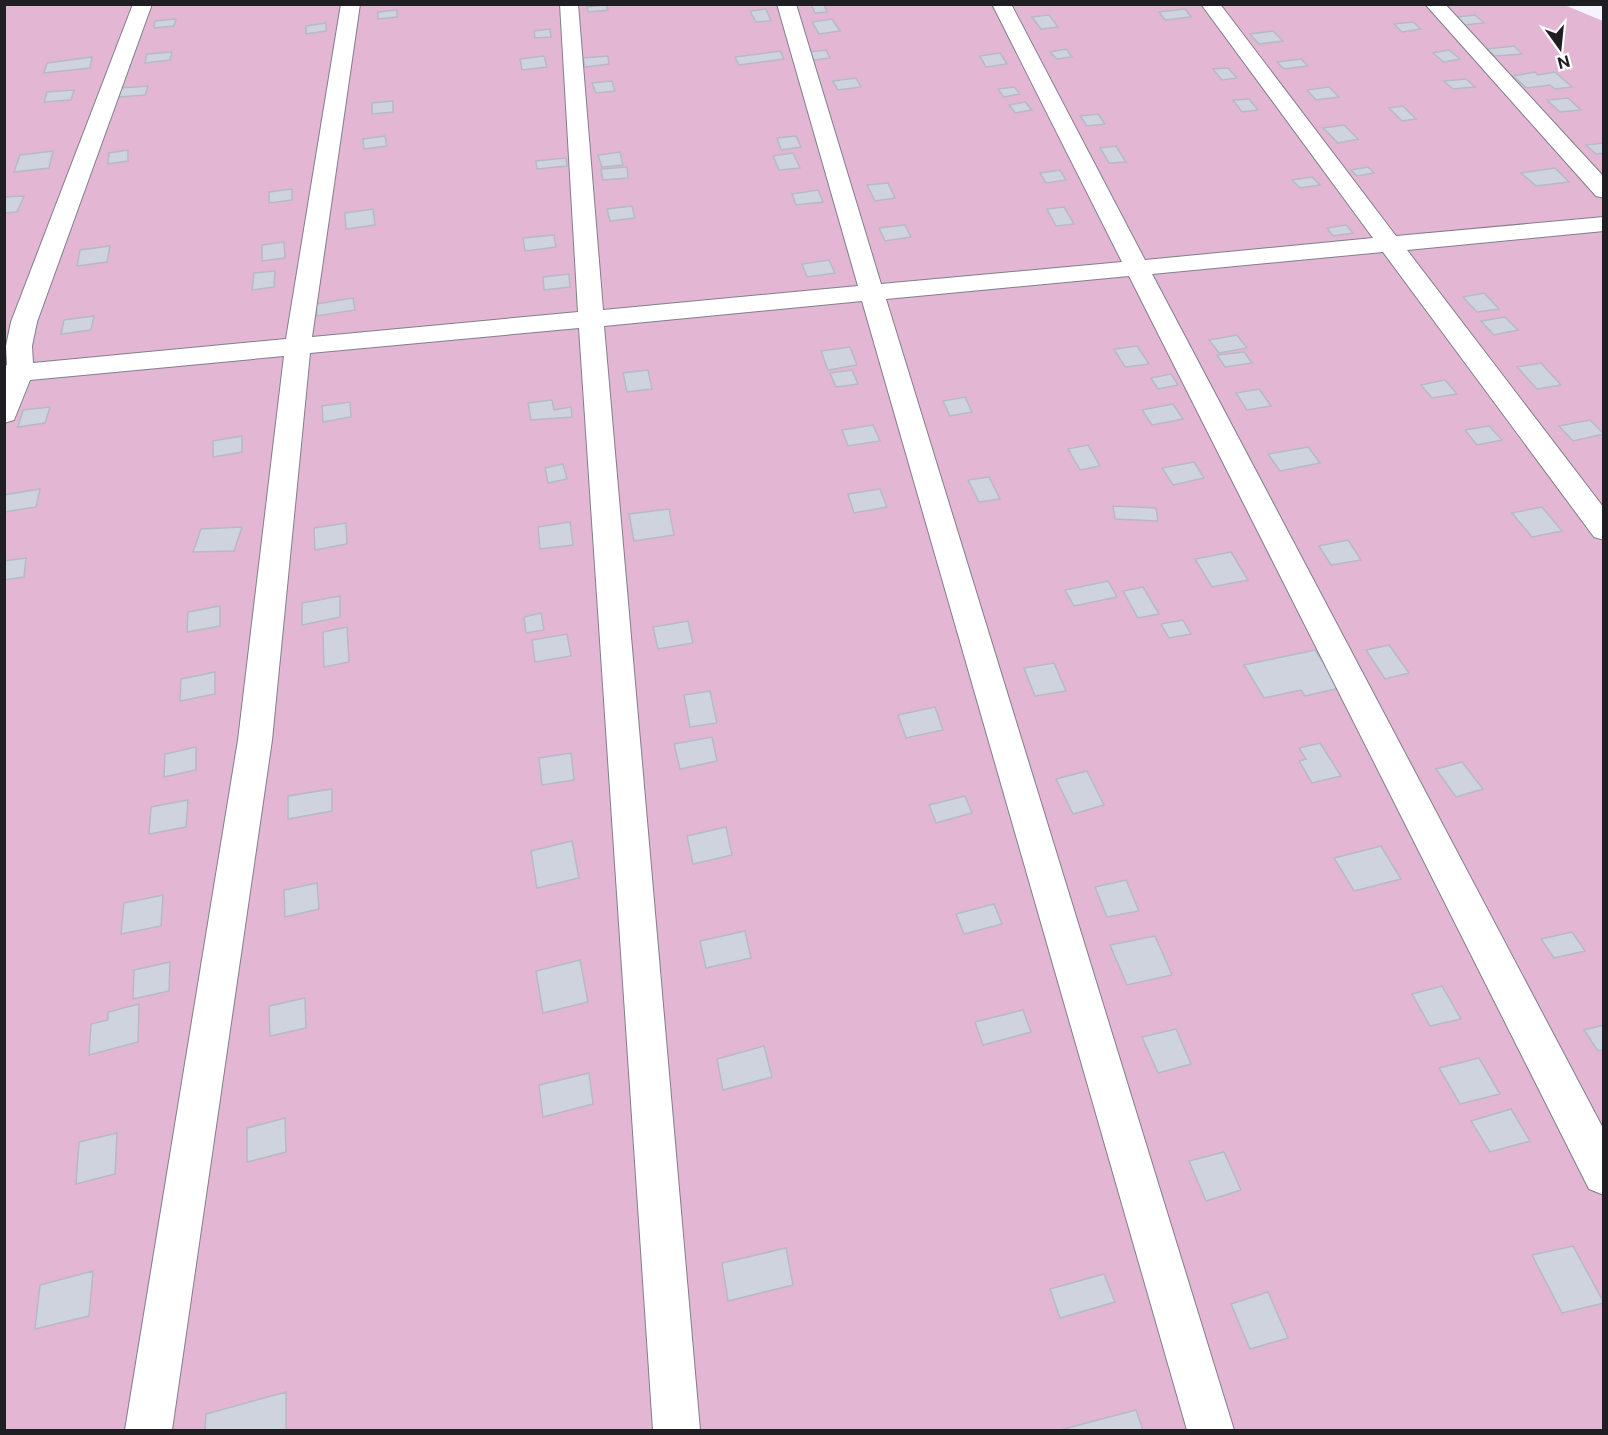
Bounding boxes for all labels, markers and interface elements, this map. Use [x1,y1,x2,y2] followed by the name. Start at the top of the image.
[1530,18,1590,78] north arrow
[1555,51,1572,73] text: N

